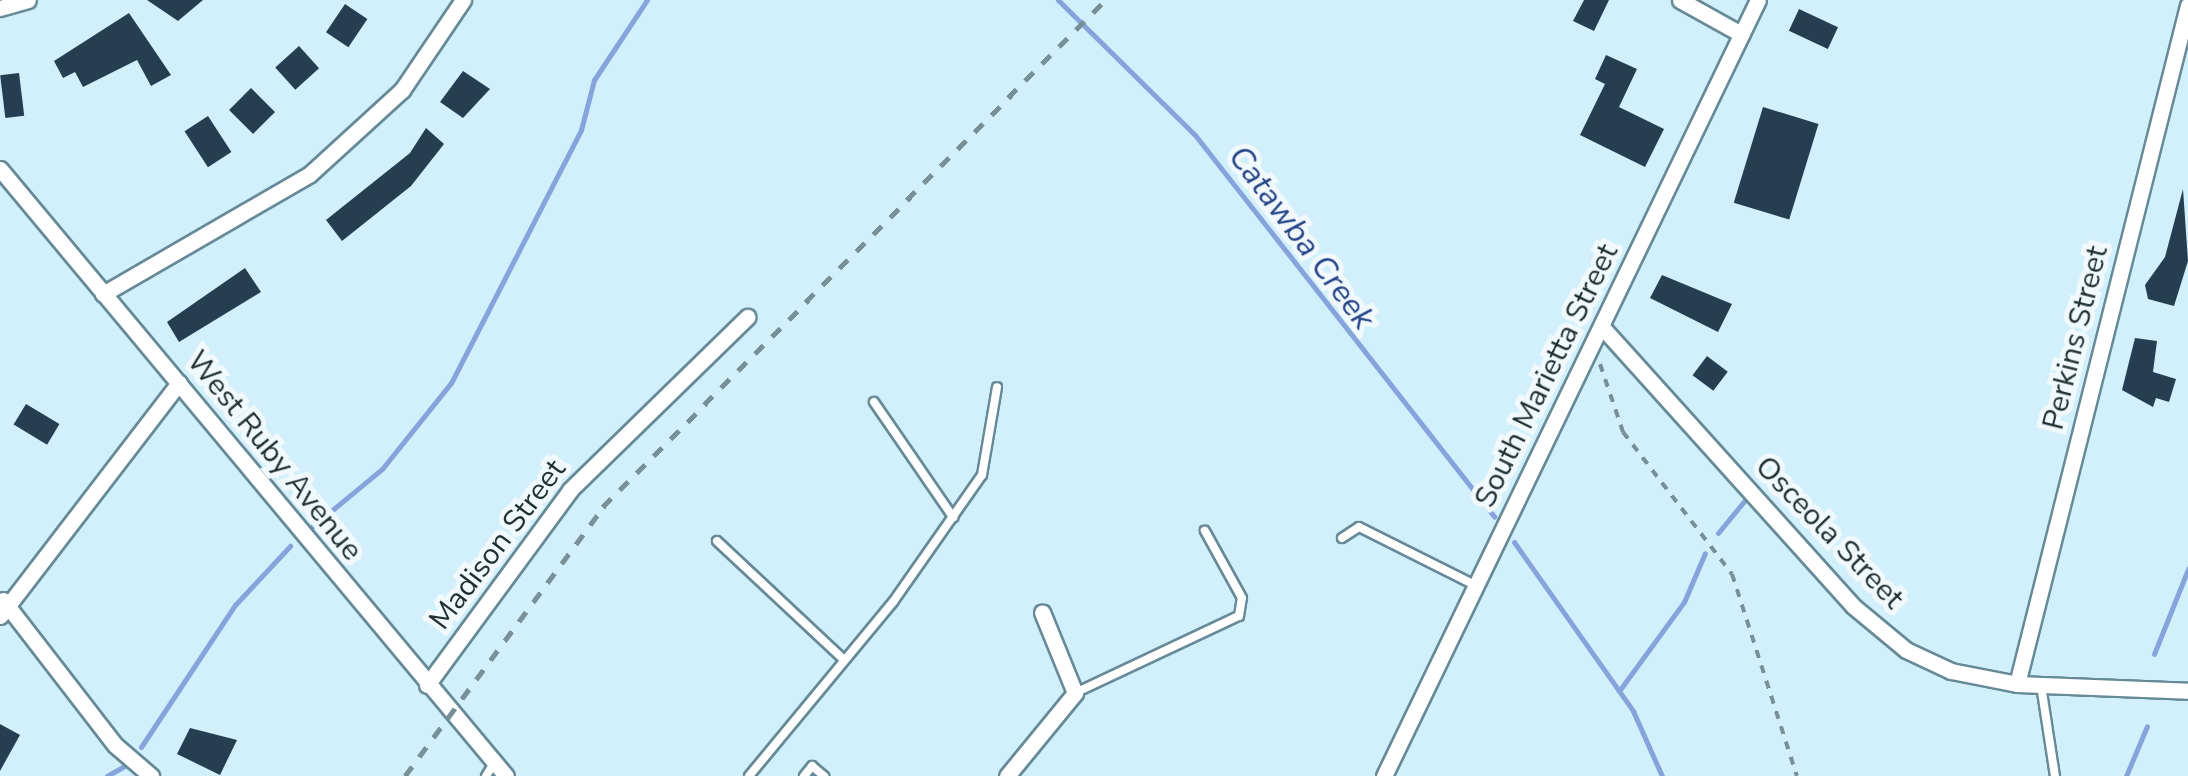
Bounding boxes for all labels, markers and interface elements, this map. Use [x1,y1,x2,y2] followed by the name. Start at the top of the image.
[1220,139,1382,337] water label: Catawba Creek
[1468,238,1626,514] street label: South Marietta Street
[2036,242,2116,434] street label: Perkins Street
[178,344,370,568] street label: West Ruby Avenue
[1747,449,1911,617] street label: Osceola Street
[422,453,574,637] street label: Madison Street

